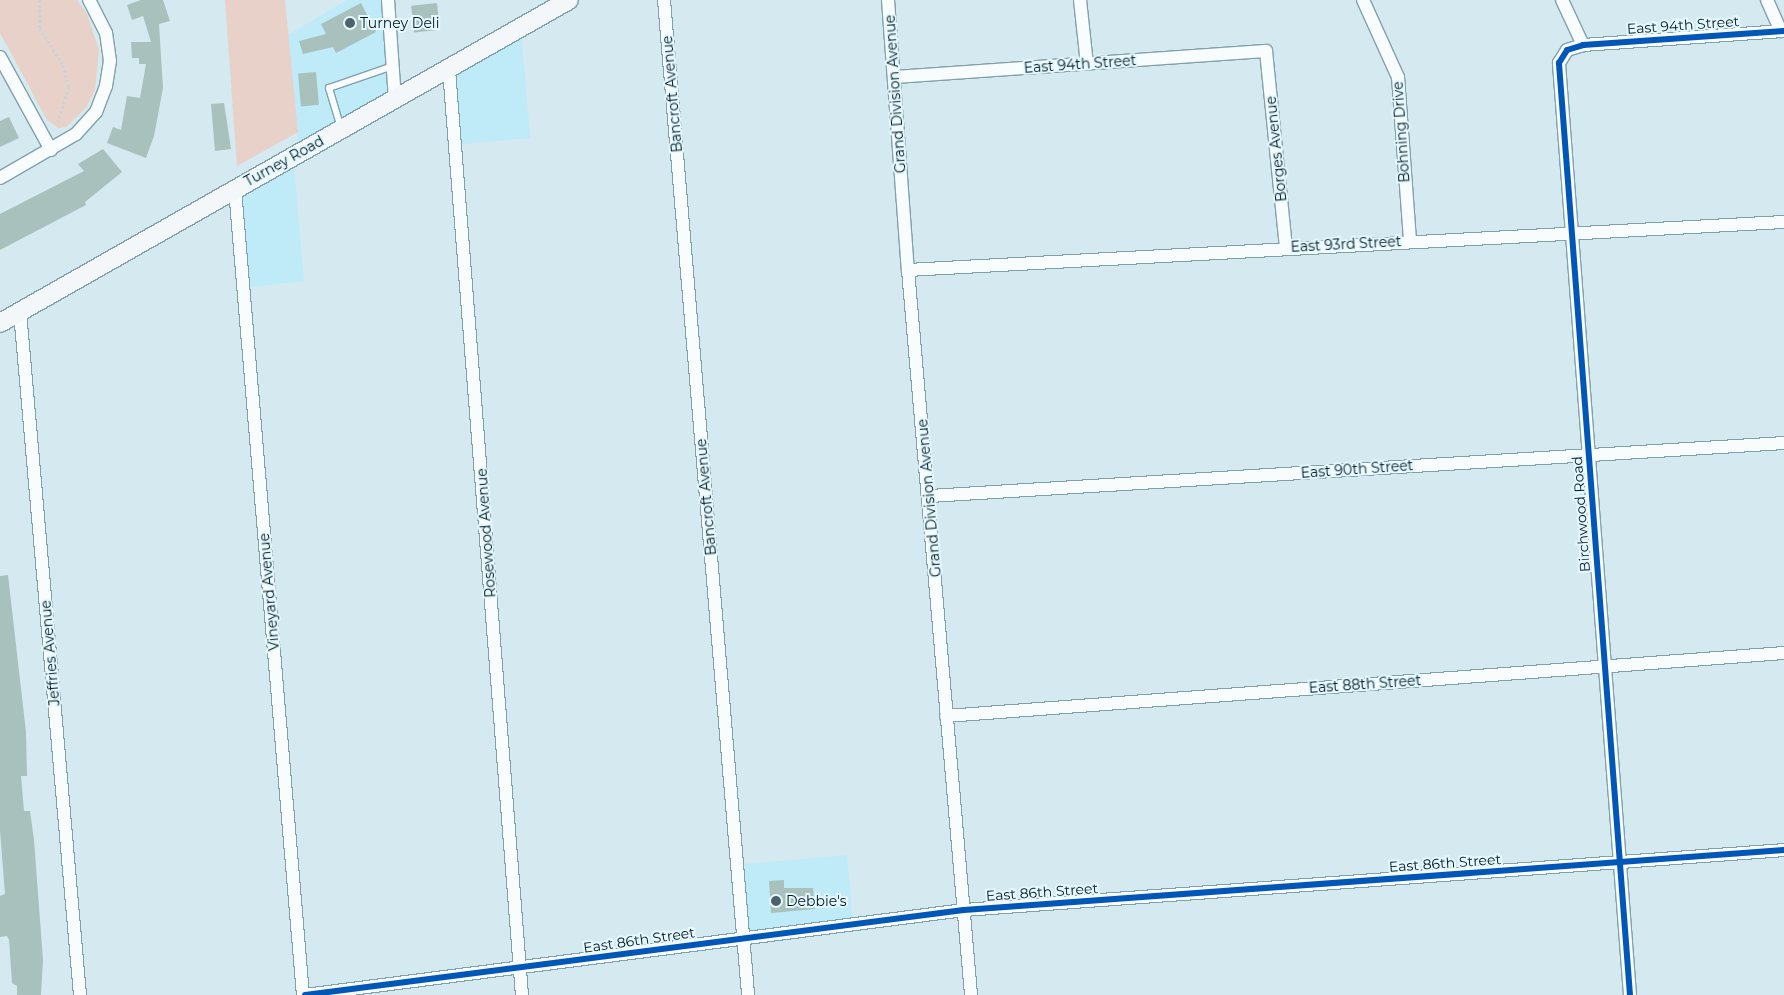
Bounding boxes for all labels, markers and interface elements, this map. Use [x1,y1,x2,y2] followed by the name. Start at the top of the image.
[1626,13,1740,37] street label: East 94th Street
[881,14,909,174] street label: Grand Division Avenue
[360,15,439,31] place label: Turney Deli
[344,17,356,29] marker: Turney Deli
[659,35,685,153] street label: Bancroft Avenue
[1023,52,1137,76] street label: East 94th Street
[1389,81,1413,183] street label: Bohning Drive
[1262,95,1290,203] street label: Borges Avenue
[241,132,327,190] street label: Turney Road
[1290,233,1402,255] street label: East 93rd Street
[914,418,944,578] street label: Grand Division Avenue
[693,438,719,556] street label: Bancroft Avenue
[1569,455,1593,573] street label: Birchwood Road
[1300,457,1414,481] street label: East 90th Street
[473,468,499,598] street label: Rosewood Avenue
[255,532,283,652] street label: Vineyard Avenue
[37,599,63,707] street label: Jeffries Avenue
[1308,672,1422,696] street label: East 88th Street
[1388,851,1502,875] street label: East 86th Street
[985,880,1099,904] street label: East 86th Street
[786,893,847,909] place label: Debbie's
[770,895,782,907] marker: Debbie's
[582,924,696,956] street label: East 86th Street

